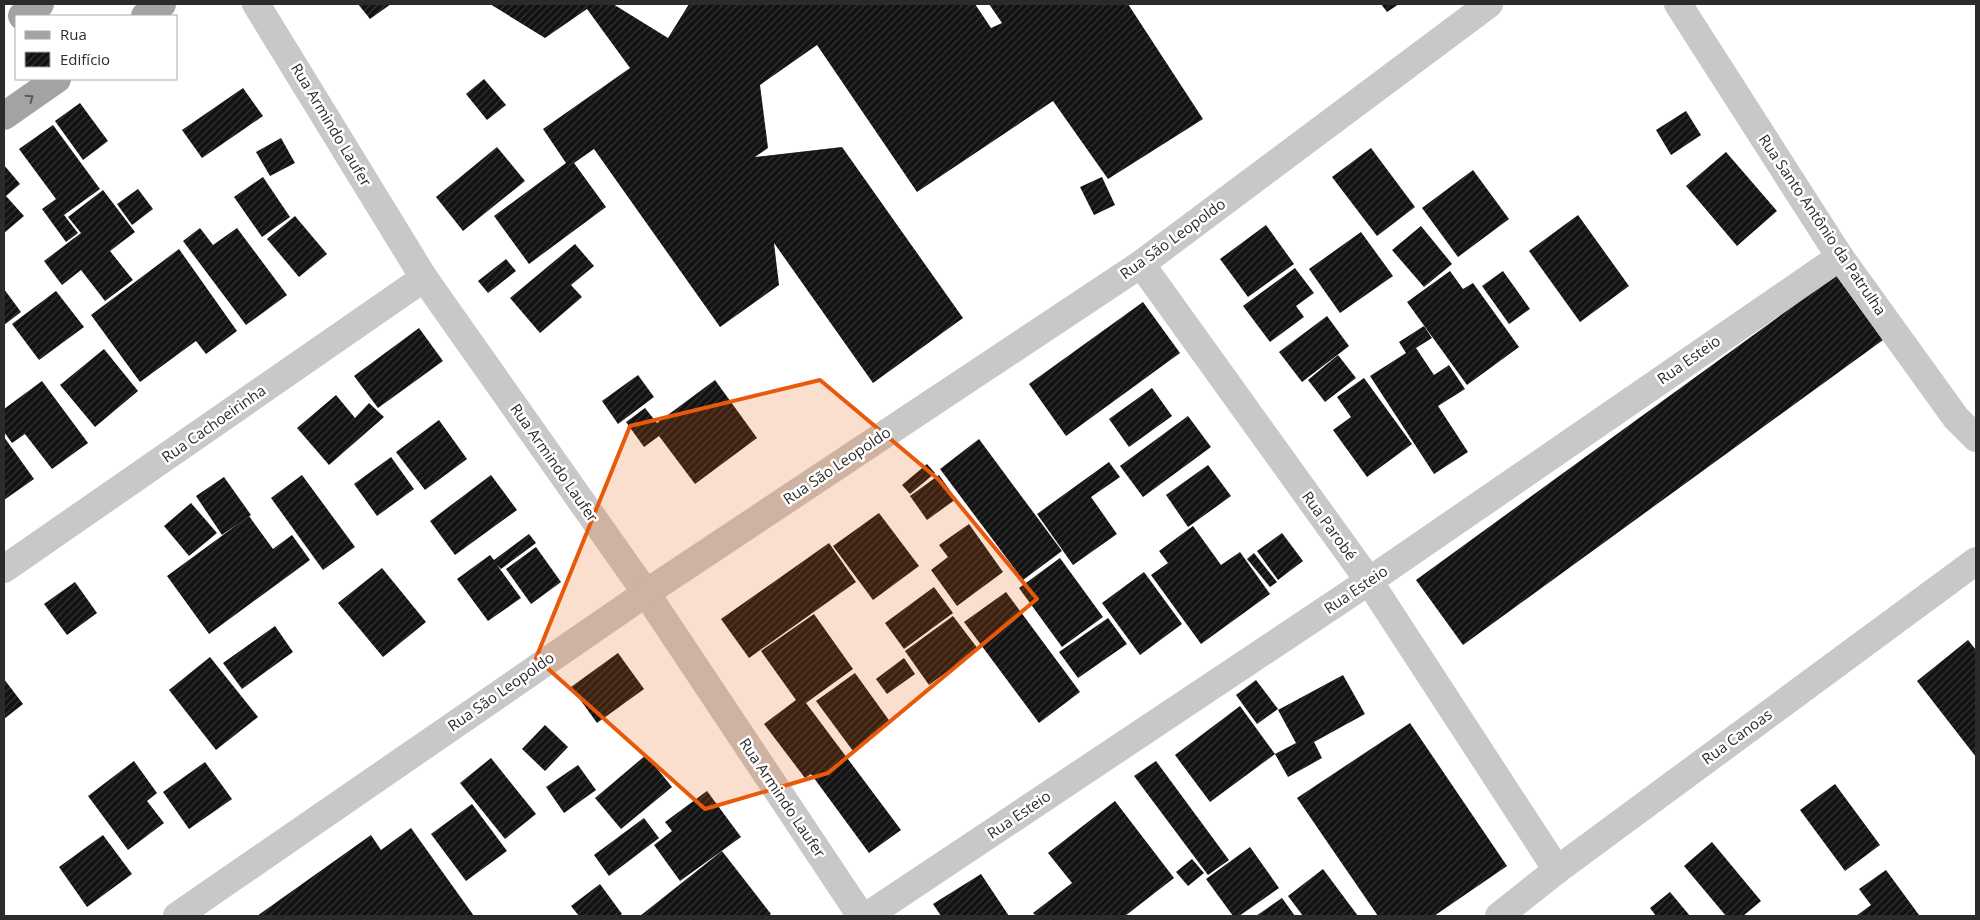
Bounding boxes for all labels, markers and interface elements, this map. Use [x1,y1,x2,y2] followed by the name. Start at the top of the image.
[15,15,178,80] legend
[60,24,87,44] text: Rua
[60,49,110,69] text: Edifício
[287,59,377,190] street label: Rua Armindo Laufer
[24,95,33,103] one-way arrow
[1755,130,1891,319] street label: Rua Santo Antônio da Patrulha
[1116,193,1229,283] street label: Rua São Leopoldo
[1653,330,1724,388] street label: Rua Esteio
[157,380,269,467] street label: Rua Cachoeirinha
[506,399,603,526] street label: Rua Armindo Laufer
[779,422,894,509] street label: Rua São Leopoldo
[1298,487,1362,564] street label: Rua Parobé
[1320,561,1391,618] street label: Rua Esteio
[443,647,558,735] street label: Rua São Leopoldo
[1697,704,1776,768] street label: Rua Canoas
[735,734,830,861] street label: Rua Armindo Laufer
[983,786,1054,843] street label: Rua Esteio

